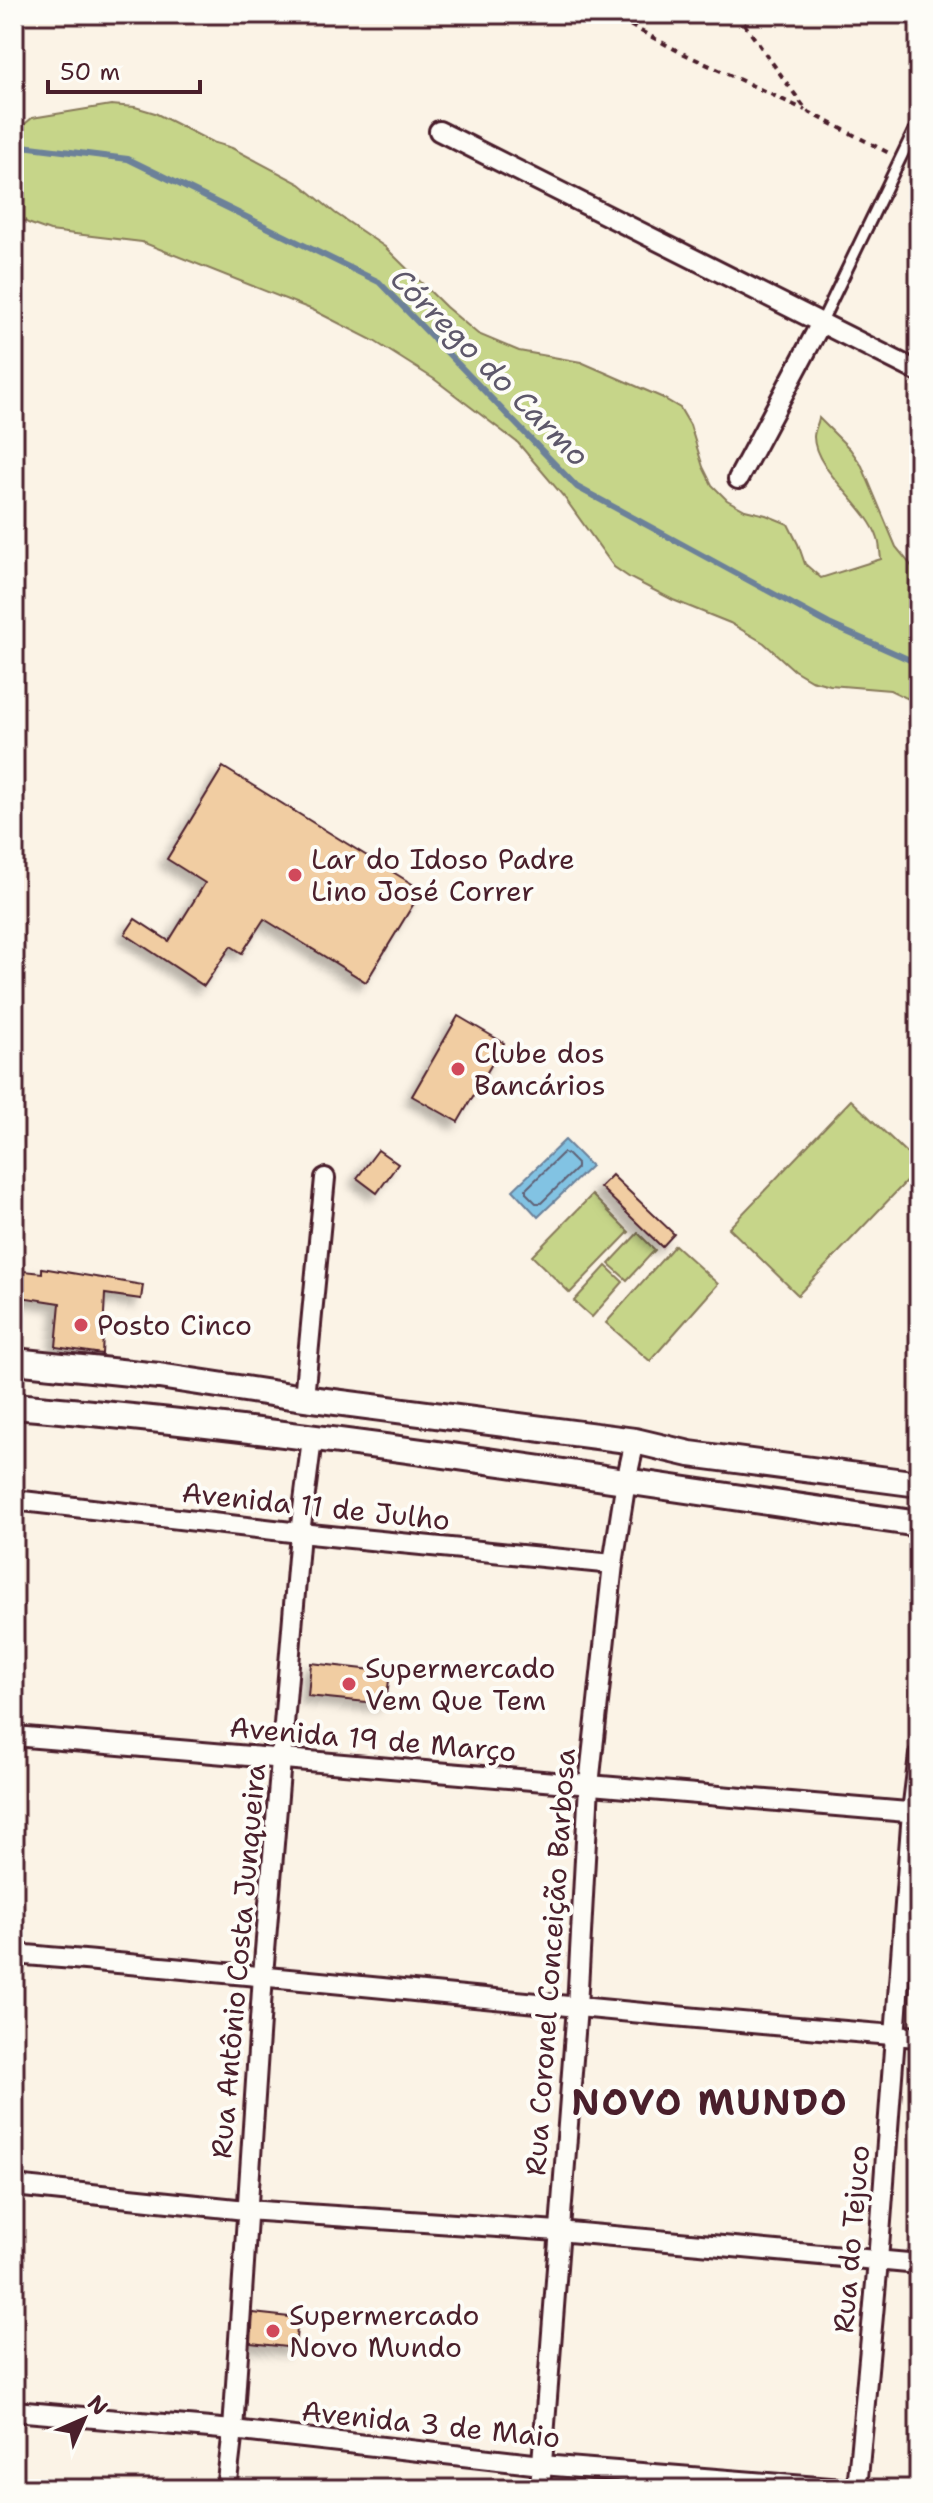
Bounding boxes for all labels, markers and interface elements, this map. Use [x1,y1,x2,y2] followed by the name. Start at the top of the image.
[48,44,200,94] scale bar
[60,56,120,88] text: 50 m
[382,259,598,475] water label: Córrego do Carmo
[311,840,575,910] place label: Lar do Idoso Padre Lino José Correr
[286,866,304,884] marker: Lar do Idoso Padre Lino José Correr
[474,1034,606,1104] place label: Clube dos Bancários
[449,1060,467,1078] marker: Clube dos Bancários
[97,1306,252,1344] place label: Posto Cinco
[72,1316,90,1334] marker: Posto Cinco
[180,1473,452,1539] street label: Avenida 11 de Julho
[365,1649,555,1719] place label: Supermercado Vem Que Tem
[340,1675,358,1693] marker: Supermercado Vem Que Tem
[228,1708,518,1770] street label: Avenida 19 de Março
[516,1747,584,2177] street label: Rua Coronel Conceição Barbosa
[202,1762,274,2160] street label: Rua Antônio Costa Junqueira
[571,2078,849,2127] district label: NOVO MUNDO
[824,2143,878,2335] street label: Rua do Tejuco
[289,2296,479,2366] place label: Supermercado Novo Mundo
[264,2322,282,2340] marker: Supermercado Novo Mundo
[44,2379,124,2459] north arrow
[81,2389,114,2422] text: N
[300,2392,562,2456] street label: Avenida 3 de Maio

